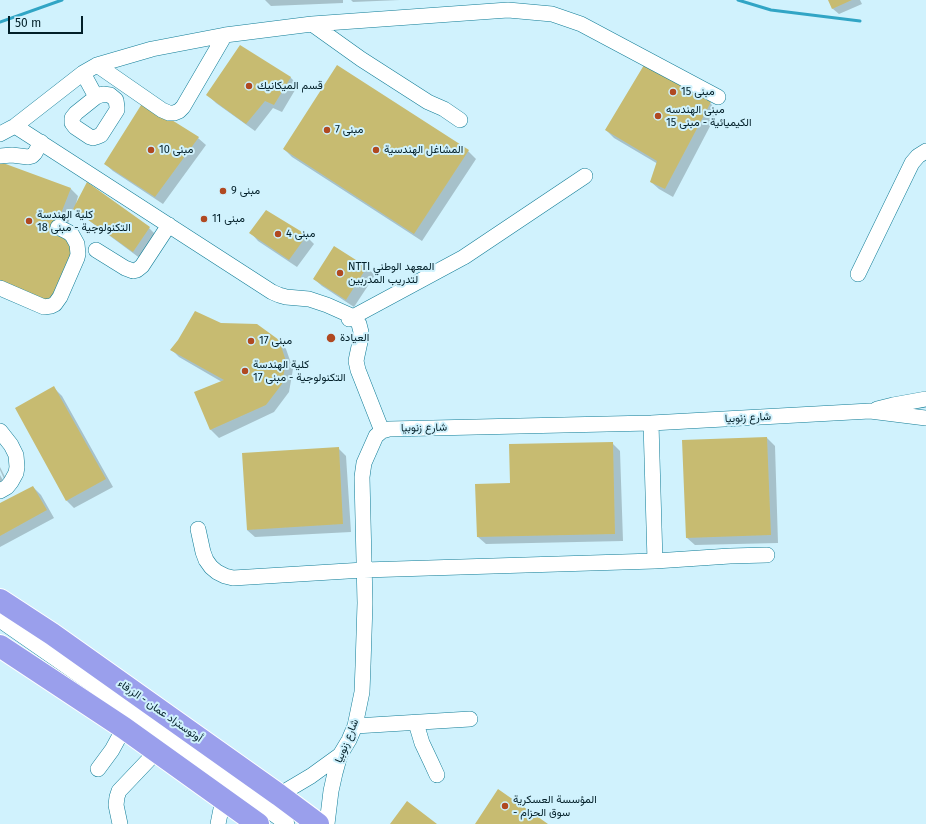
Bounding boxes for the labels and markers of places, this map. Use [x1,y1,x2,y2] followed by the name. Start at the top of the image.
[257,79,323,93] place label: قسم الميكانيك
[244,81,254,91] marker: قسم الميكانيك
[681,85,715,99] place label: مبنى 15
[668,87,678,97] marker: مبنى 15
[666,103,752,129] place label: مبنى الهندسه الكيميائية - مبنى 15
[653,111,663,121] marker: مبنى الهندسه الكيميائية - مبنى 15
[335,123,363,137] place label: مبنى 7
[322,125,332,135] marker: مبنى 7
[159,143,193,157] place label: مبنى 10
[384,143,463,157] place label: المشاغل الهندسية
[146,145,156,155] marker: مبنى 10
[371,145,381,155] marker: المشاغل الهندسية
[231,184,260,198] place label: مبنى 9
[218,186,228,196] marker: مبنى 9
[37,208,131,234] place label: كلية الهندسة التكنولوجية - مبنى 18
[212,212,245,226] place label: مبنى 11
[199,214,209,224] marker: مبنى 11
[24,216,34,226] marker: كلية الهندسة التكنولوجية - مبنى 18
[286,227,315,241] place label: مبنى 4
[273,229,283,239] marker: مبنى 4
[348,260,434,286] place label: NTTI المعهد الوطني لتدريب المدربين
[335,268,345,278] marker: NTTI المعهد الوطني لتدريب المدربين
[340,331,369,345] place label: العيادة
[325,332,337,344] marker: العيادة
[259,334,292,348] place label: مبنى 17
[246,336,256,346] marker: مبنى 17
[253,358,346,384] place label: كلية الهندسة التكنولوجية - مبنى 17
[240,366,250,376] marker: كلية الهندسة التكنولوجية - مبنى 17
[513,793,597,819] place label: المؤسسة العسكرية - سوق الحزام
[500,801,510,811] marker: المؤسسة العسكرية - سوق الحزام

